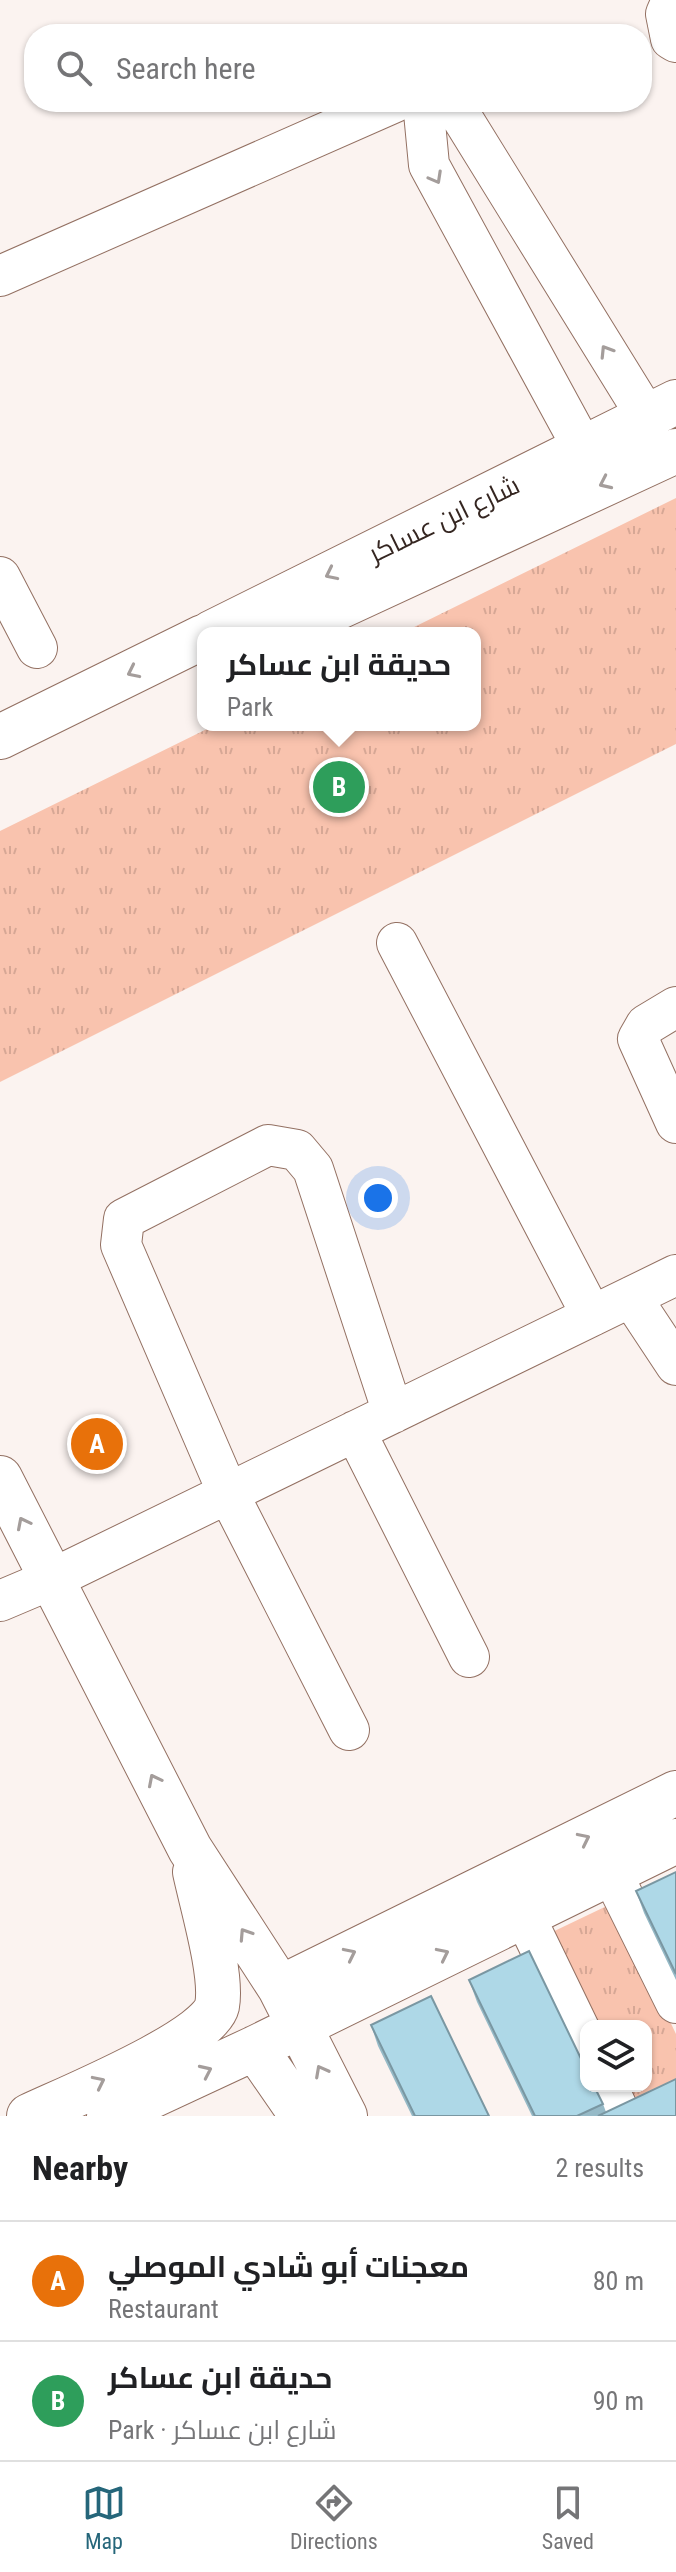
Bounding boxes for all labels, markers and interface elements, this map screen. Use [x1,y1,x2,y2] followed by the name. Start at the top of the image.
[24,24,652,112] search box
[52,46,96,90] icon: search
[116,51,256,86] text: Search here
[427,170,442,184] one-way arrow
[600,345,615,360] one-way arrow
[362,470,525,571] street label: شارع ابن عساكر
[599,473,613,489] one-way arrow
[324,565,339,580] one-way arrow
[197,627,481,731] popup
[227,647,451,682] text: حديقة ابن عساكر
[127,662,141,678] one-way arrow
[227,692,273,722] text: Park
[313,757,365,817] pin: B
[358,1178,398,1218] your location
[71,1414,123,1474] pin: A
[18,1517,33,1532] one-way arrow
[149,1773,164,1788] one-way arrow
[575,1833,590,1849] one-way arrow
[240,1928,255,1943] one-way arrow
[342,1948,357,1963] one-way arrow
[435,1948,449,1964] one-way arrow
[580,2020,652,2092] map controls
[580,2020,652,2092] button: layers
[316,2064,331,2079] one-way arrow
[197,2065,212,2081] one-way arrow
[91,2076,105,2092] one-way arrow
[32,2148,128,2188] text: Nearby
[555,2153,644,2183] text: 2 results
[108,2249,469,2284] text: معجنات أبو شادي الموصلي
[50,2266,66,2296] text: A
[593,2266,644,2296] text: 80 m
[108,2294,219,2324] text: Restaurant
[108,2360,332,2395] text: حديقة ابن عساكر
[51,2386,65,2416] text: B
[593,2386,644,2416] text: 90 m
[108,2415,337,2445] text: Park · شارع ابن عساكر
[82,2481,126,2554] tab: Map
[290,2481,378,2554] tab: Directions
[542,2481,594,2554] tab: Saved

